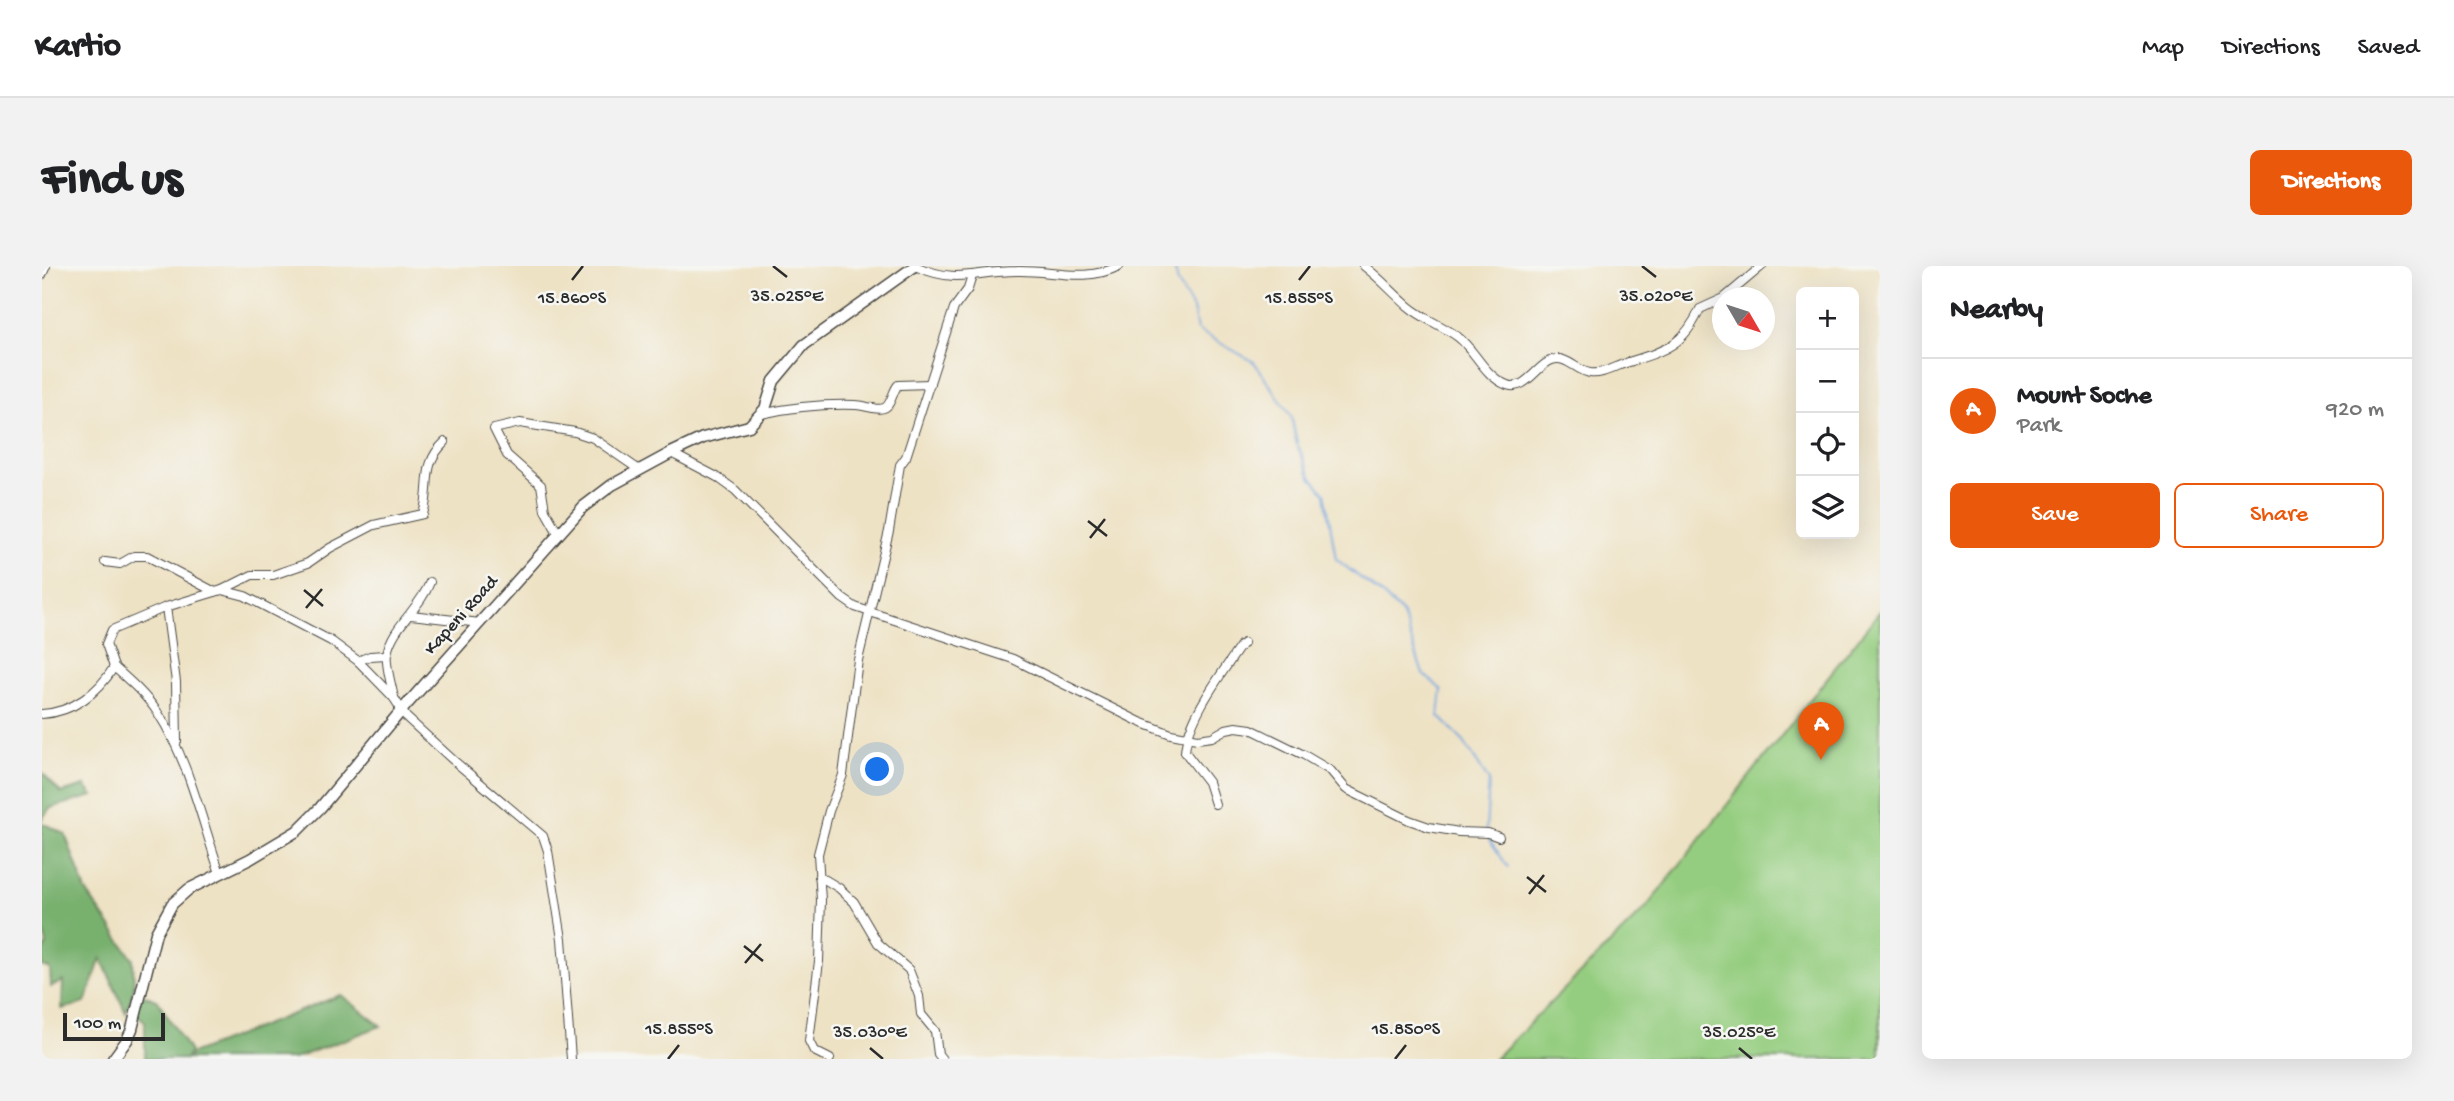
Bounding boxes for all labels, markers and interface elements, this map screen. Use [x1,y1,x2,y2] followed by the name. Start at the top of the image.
[35,29,121,67] text: Kartio
[2142,34,2184,63] text: Map
[2222,34,2320,63] text: Directions
[2358,34,2419,63] text: Saved
[2250,150,2412,215] button: Directions
[42,153,182,211] text: Find us
[750,287,824,308] text: 35.025°E
[1618,287,1693,308] text: 35.020°E
[1712,287,1775,350] north arrow
[1796,287,1859,539] map controls
[1796,287,1859,350] button: +
[537,289,607,310] text: 15.860°S
[1264,289,1333,310] text: 15.855°S
[1950,294,2043,329] text: Nearby
[1796,350,1859,413] button: −
[2017,382,2152,413] text: Mount Soche
[1966,397,1980,424] text: A
[2326,397,2384,424] text: 920 m
[1796,413,1859,476] button: locate
[2017,413,2061,440] text: Park
[1796,476,1859,539] button: layers
[1950,483,2160,548] button: Save
[2174,483,2384,548] button: Share
[420,570,505,661] street label: Kapeni Road
[1798,702,1844,760] pin: A
[860,752,894,786] your location
[63,1010,164,1042] scale bar
[74,1013,121,1036] text: 100 m
[644,1020,713,1041] text: 15.855°S
[1371,1020,1441,1041] text: 15.850°S
[832,1023,908,1044] text: 35.030°E
[1702,1023,1776,1044] text: 35.025°E

